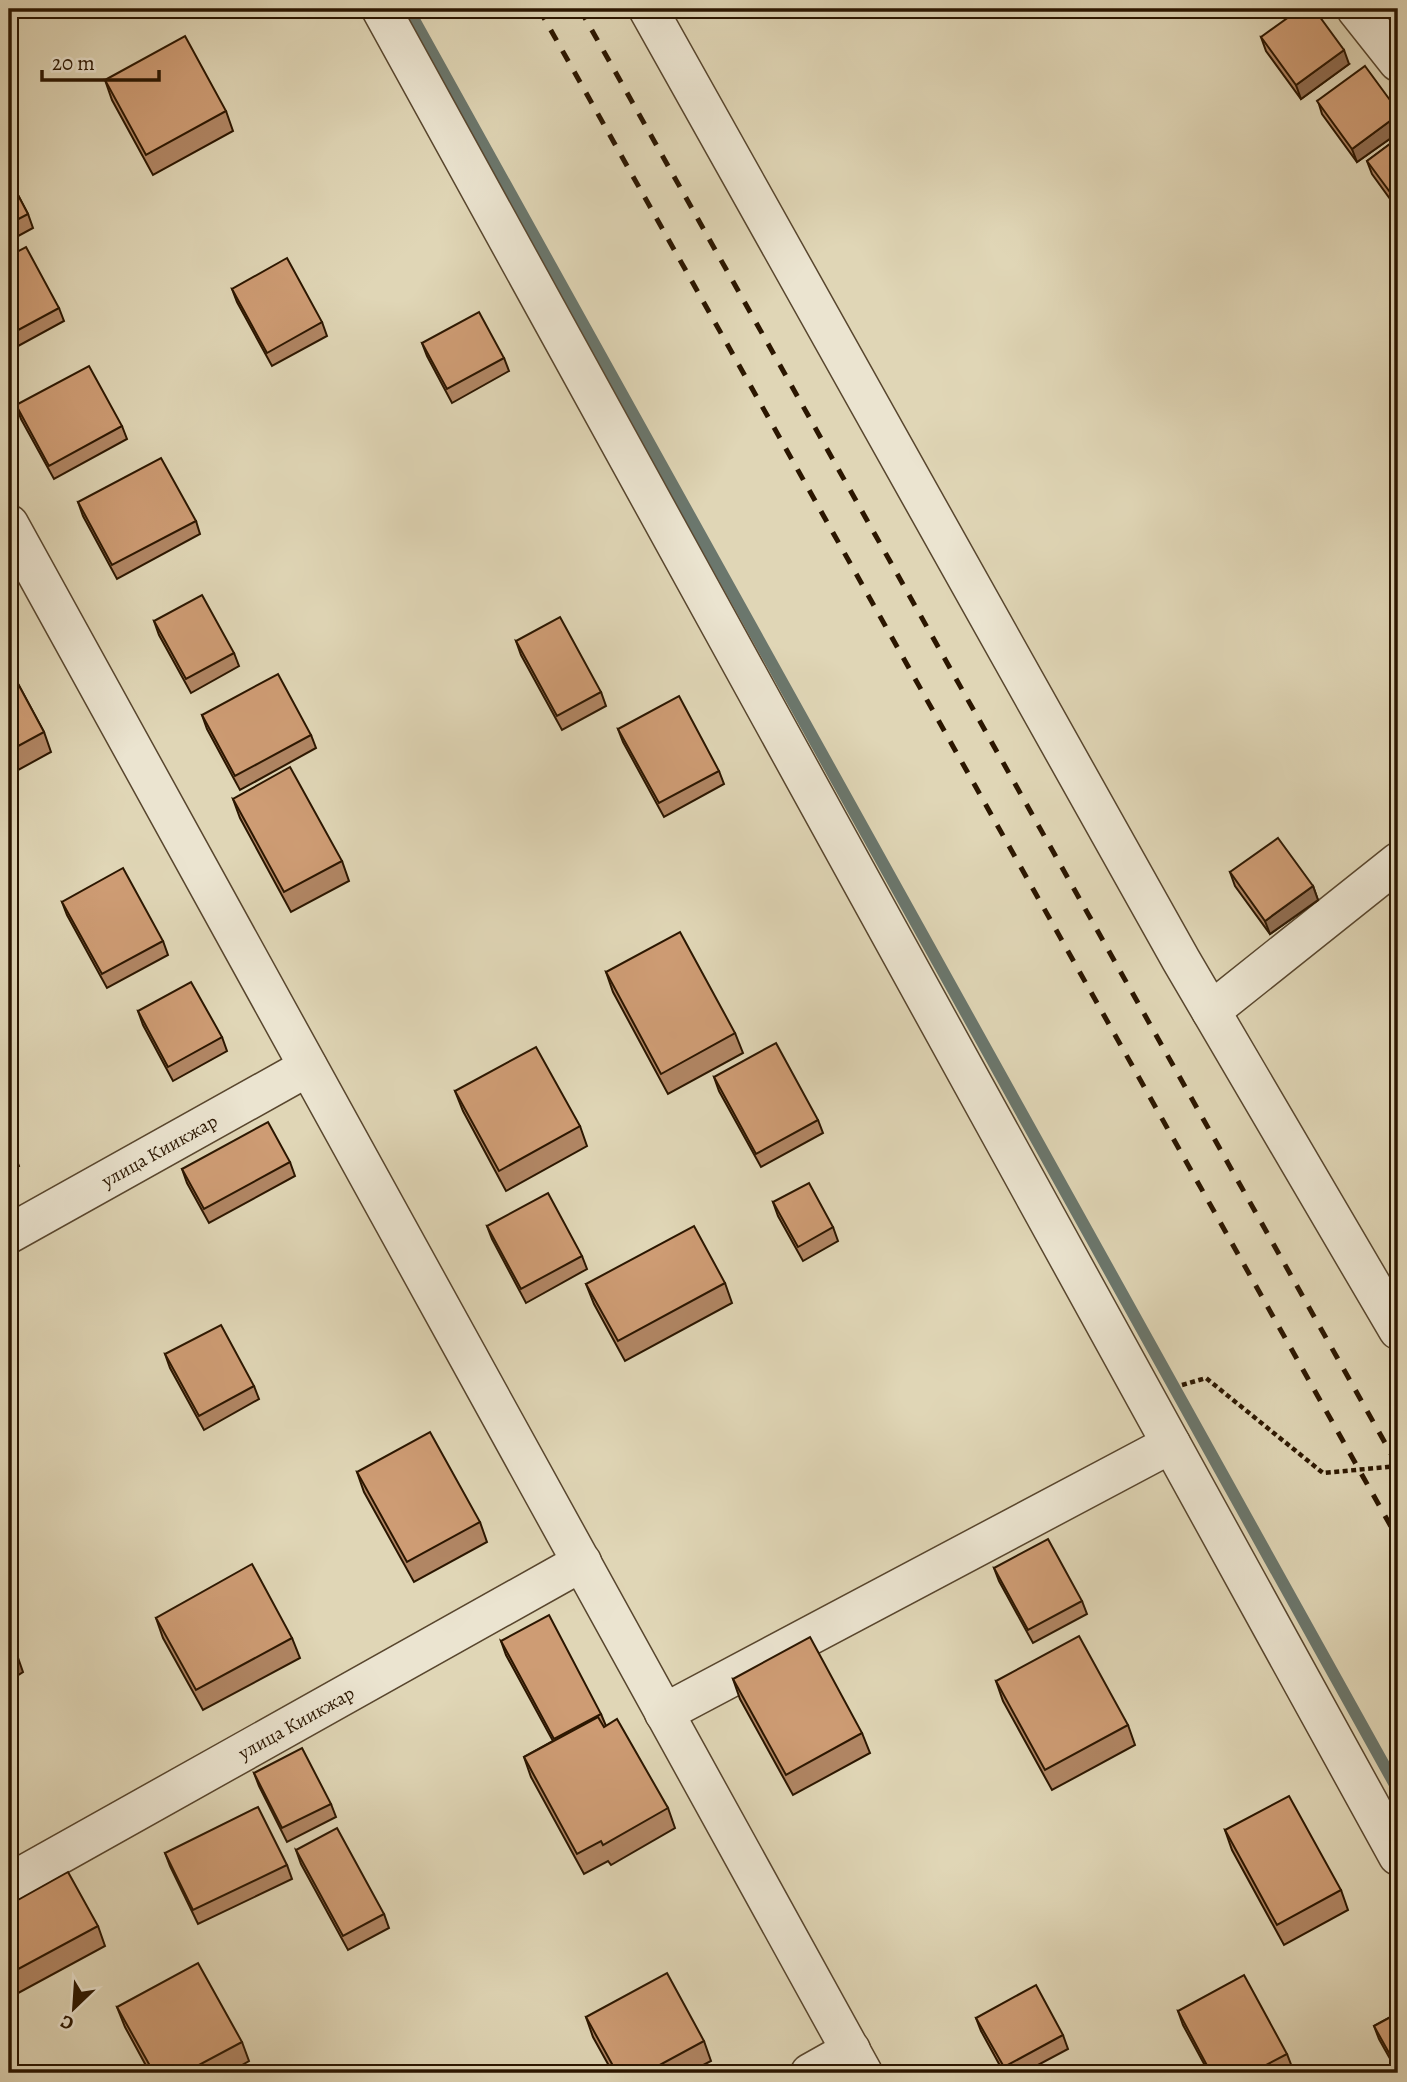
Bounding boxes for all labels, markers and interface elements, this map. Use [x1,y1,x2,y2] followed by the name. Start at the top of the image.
[42,38,159,82] scale bar
[52,49,95,77] text: 20 m
[96,1108,222,1194] street label: улица Киикжар
[233,1680,359,1766] street label: улица Киикжар
[38,1974,108,2044] north arrow
[56,2008,78,2037] text: С

